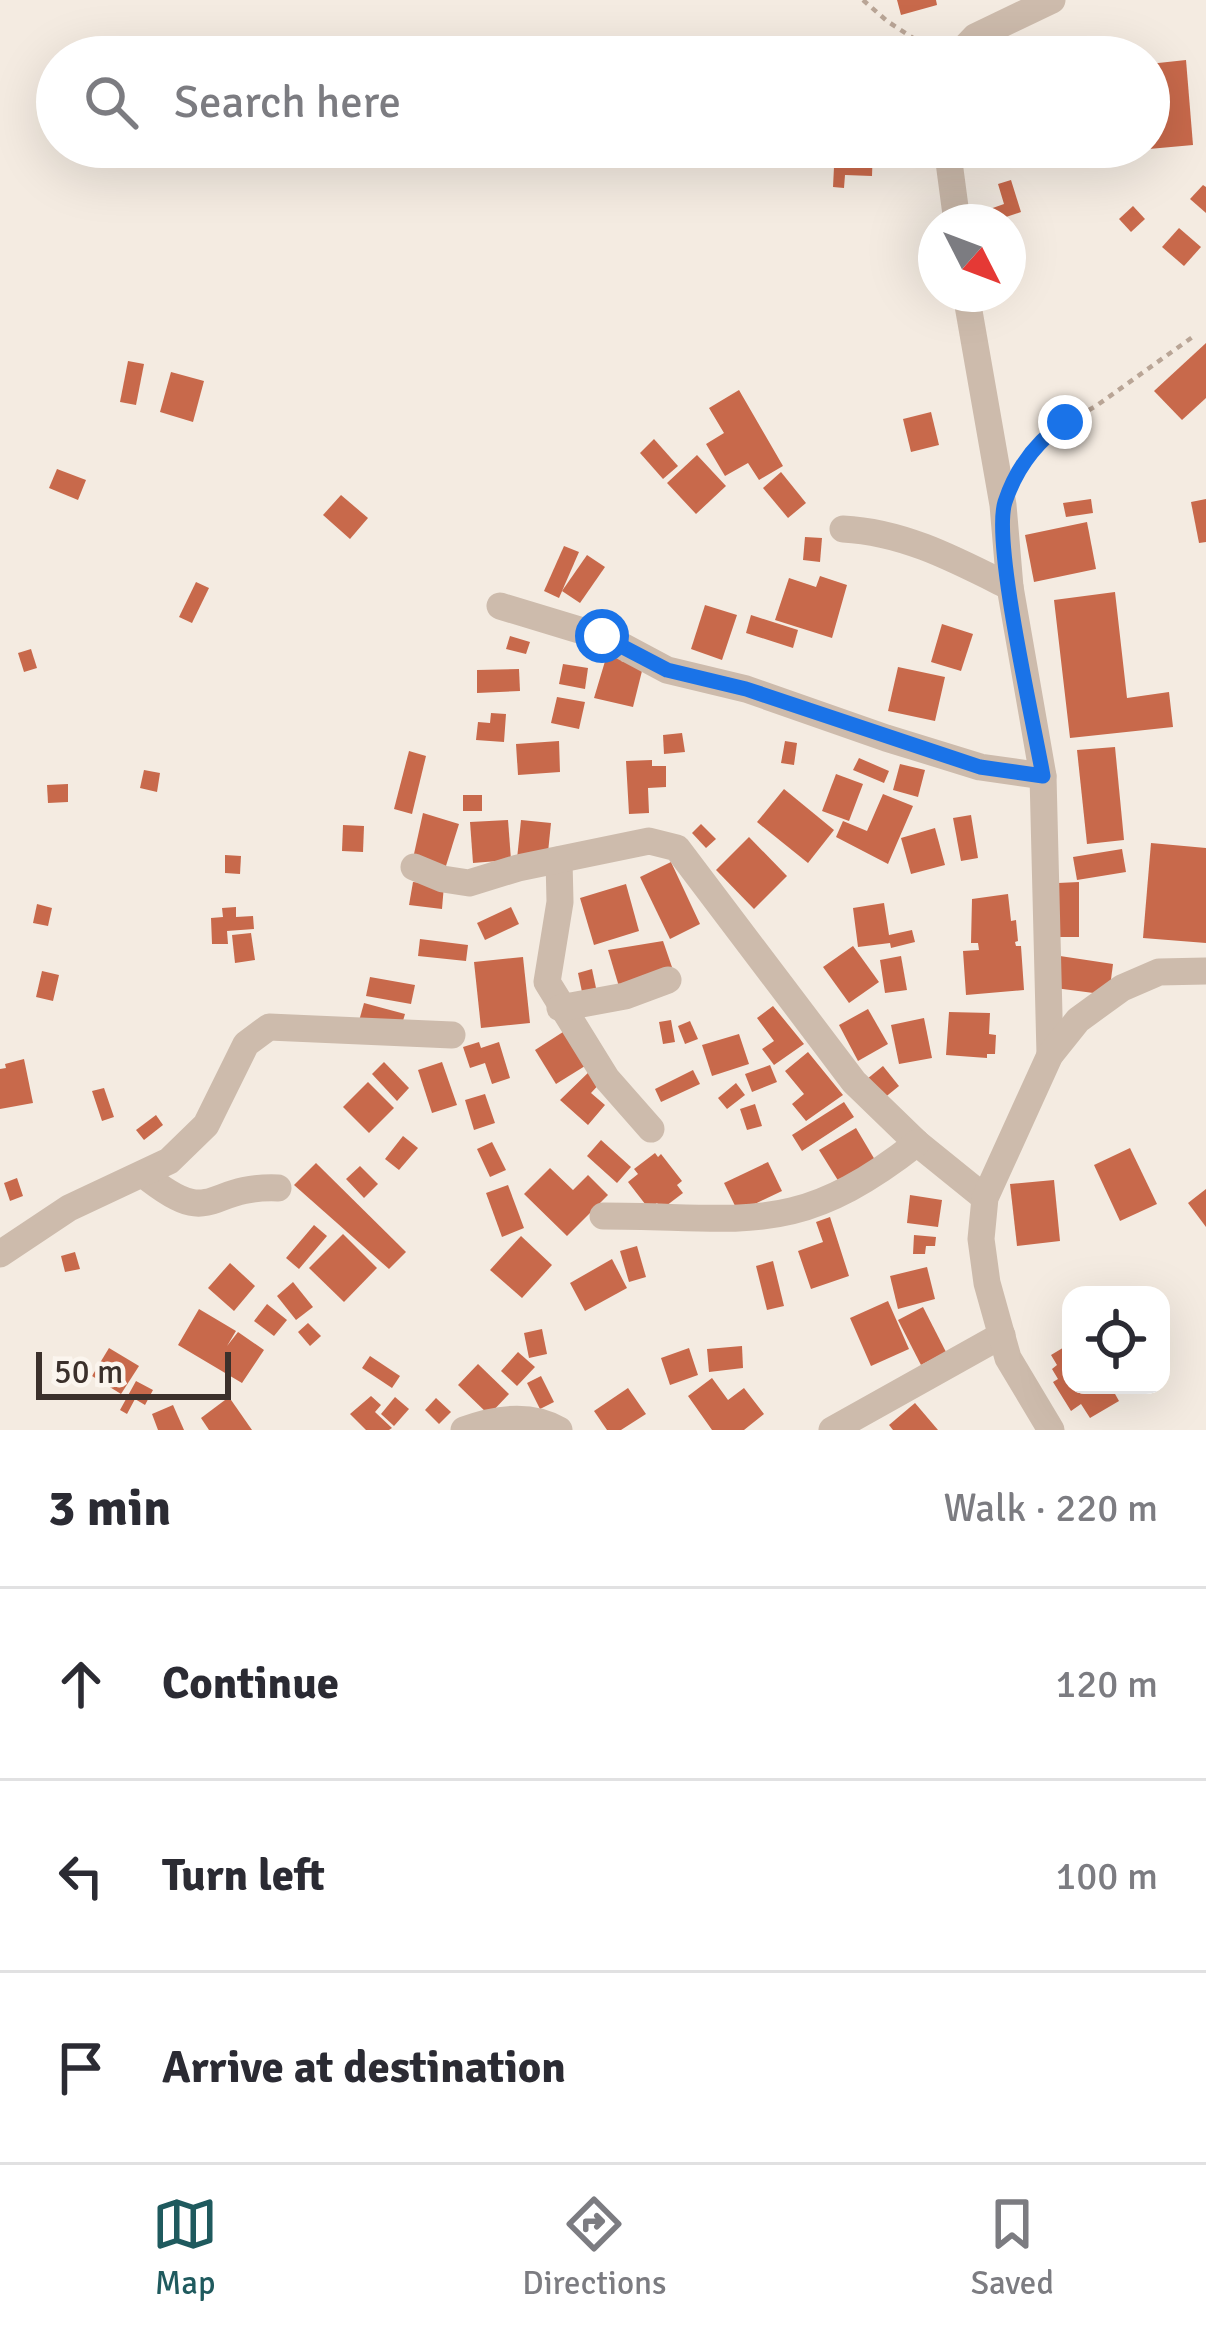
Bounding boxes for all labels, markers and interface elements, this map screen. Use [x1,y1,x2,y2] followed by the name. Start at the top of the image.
[36,36,1170,168] search box
[78,69,144,135] icon: search
[174,75,401,130] text: Search here
[918,204,1026,312] north arrow
[1038,395,1092,449] route end
[575,609,629,663] route start
[1062,1286,1170,1394] map controls
[1062,1286,1170,1394] button: locate
[36,1346,231,1399] scale bar
[54,1352,123,1393] text: 50 m
[48,1477,171,1540] text: 3 min
[944,1484,1158,1532] text: Walk · 220 m
[48,1651,114,1717] icon: ahead
[162,1656,339,1711] text: Continue
[1055,1660,1158,1708] text: 120 m
[48,1843,114,1909] icon: left
[162,1848,325,1903] text: Turn left
[1055,1852,1158,1900] text: 100 m
[48,2035,114,2101] icon: arrive
[162,2040,566,2095] text: Arrive at destination
[152,2191,218,2304] tab: Map
[522,2191,667,2304] tab: Directions
[971,2191,1054,2304] tab: Saved

